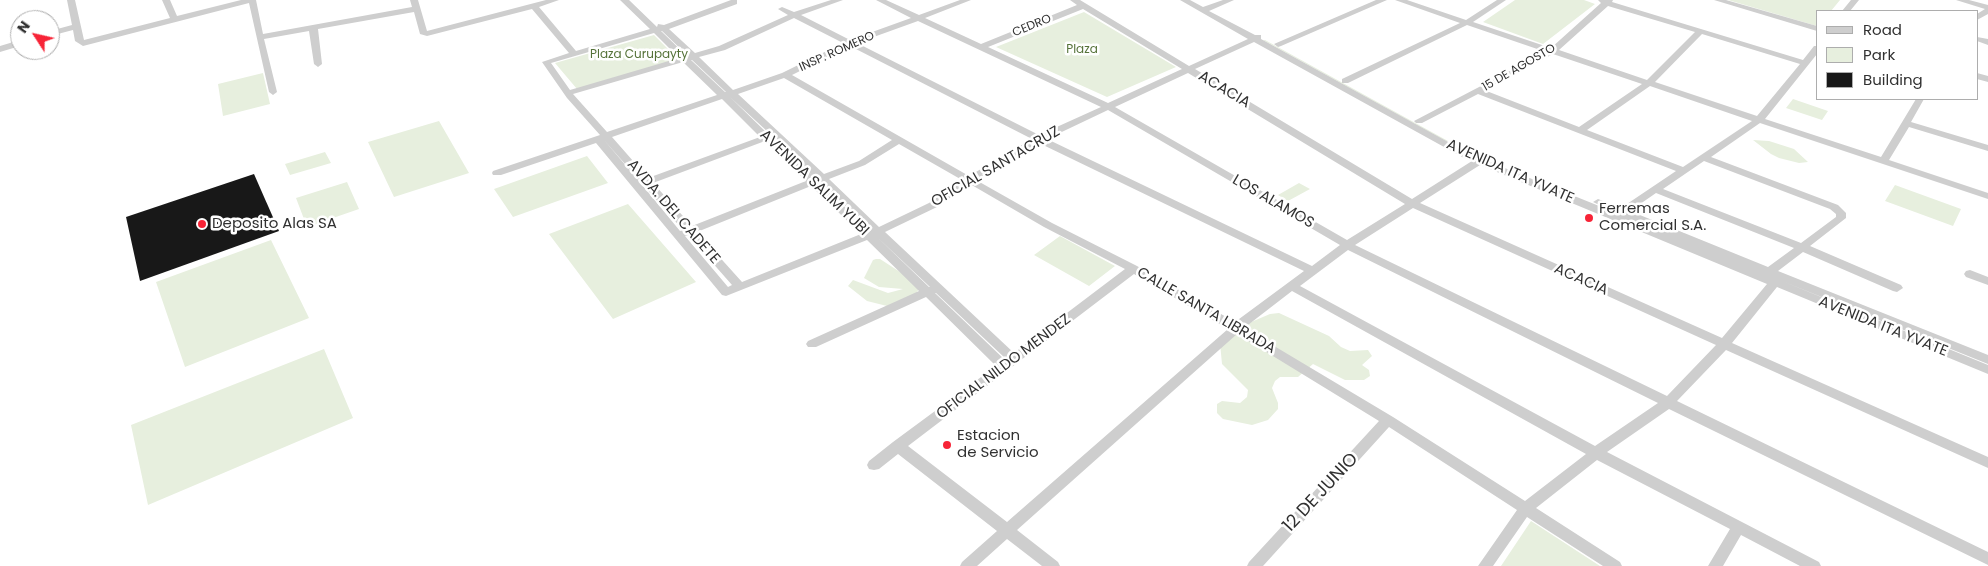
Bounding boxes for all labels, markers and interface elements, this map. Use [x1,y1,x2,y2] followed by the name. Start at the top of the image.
[10,10,60,60] north arrow
[1816,10,1978,100] legend
[1010,12,1054,40] street label: CEDRO
[12,17,35,37] text: N
[1863,19,1902,40] text: Road
[797,29,877,75] street label: INSP. ROMERO
[1480,41,1558,95] street label: 15 DE AGOSTO
[1066,43,1098,57] park label: Plaza
[1863,44,1895,65] text: Park
[590,48,688,62] park label: Plaza Curupayty
[1195,68,1253,112] street label: ACACIA
[1863,69,1923,90] text: Building
[928,123,1064,211] street label: OFICIAL SANTACRUZ
[756,126,872,240] street label: AVENIDA SALIM YUBI
[1443,136,1577,208] street label: AVENIDA ITA YVATE
[623,156,723,268] street label: AVDA. DEL CADETE
[1229,171,1317,233] street label: LOS ALAMOS
[1599,200,1706,235] place label: Ferremas Comercial S.A.
[1583,212,1595,224] marker: Ferremas Comercial S.A.
[212,215,337,233] place label: Deposito Alas SA
[196,218,208,230] marker: Deposito Alas SA
[1551,260,1611,300] street label: ACACIA
[1133,264,1279,358] street label: CALLE SANTA LIBRADA
[1816,293,1950,361] street label: AVENIDA ITA YVATE
[933,311,1075,423] street label: OFICIAL NILDO MENDEZ
[957,427,1039,462] place label: Estacion de Servicio
[941,439,953,451] marker: Estacion de Servicio
[1279,449,1363,537] street label: 12 DE JUNIO

